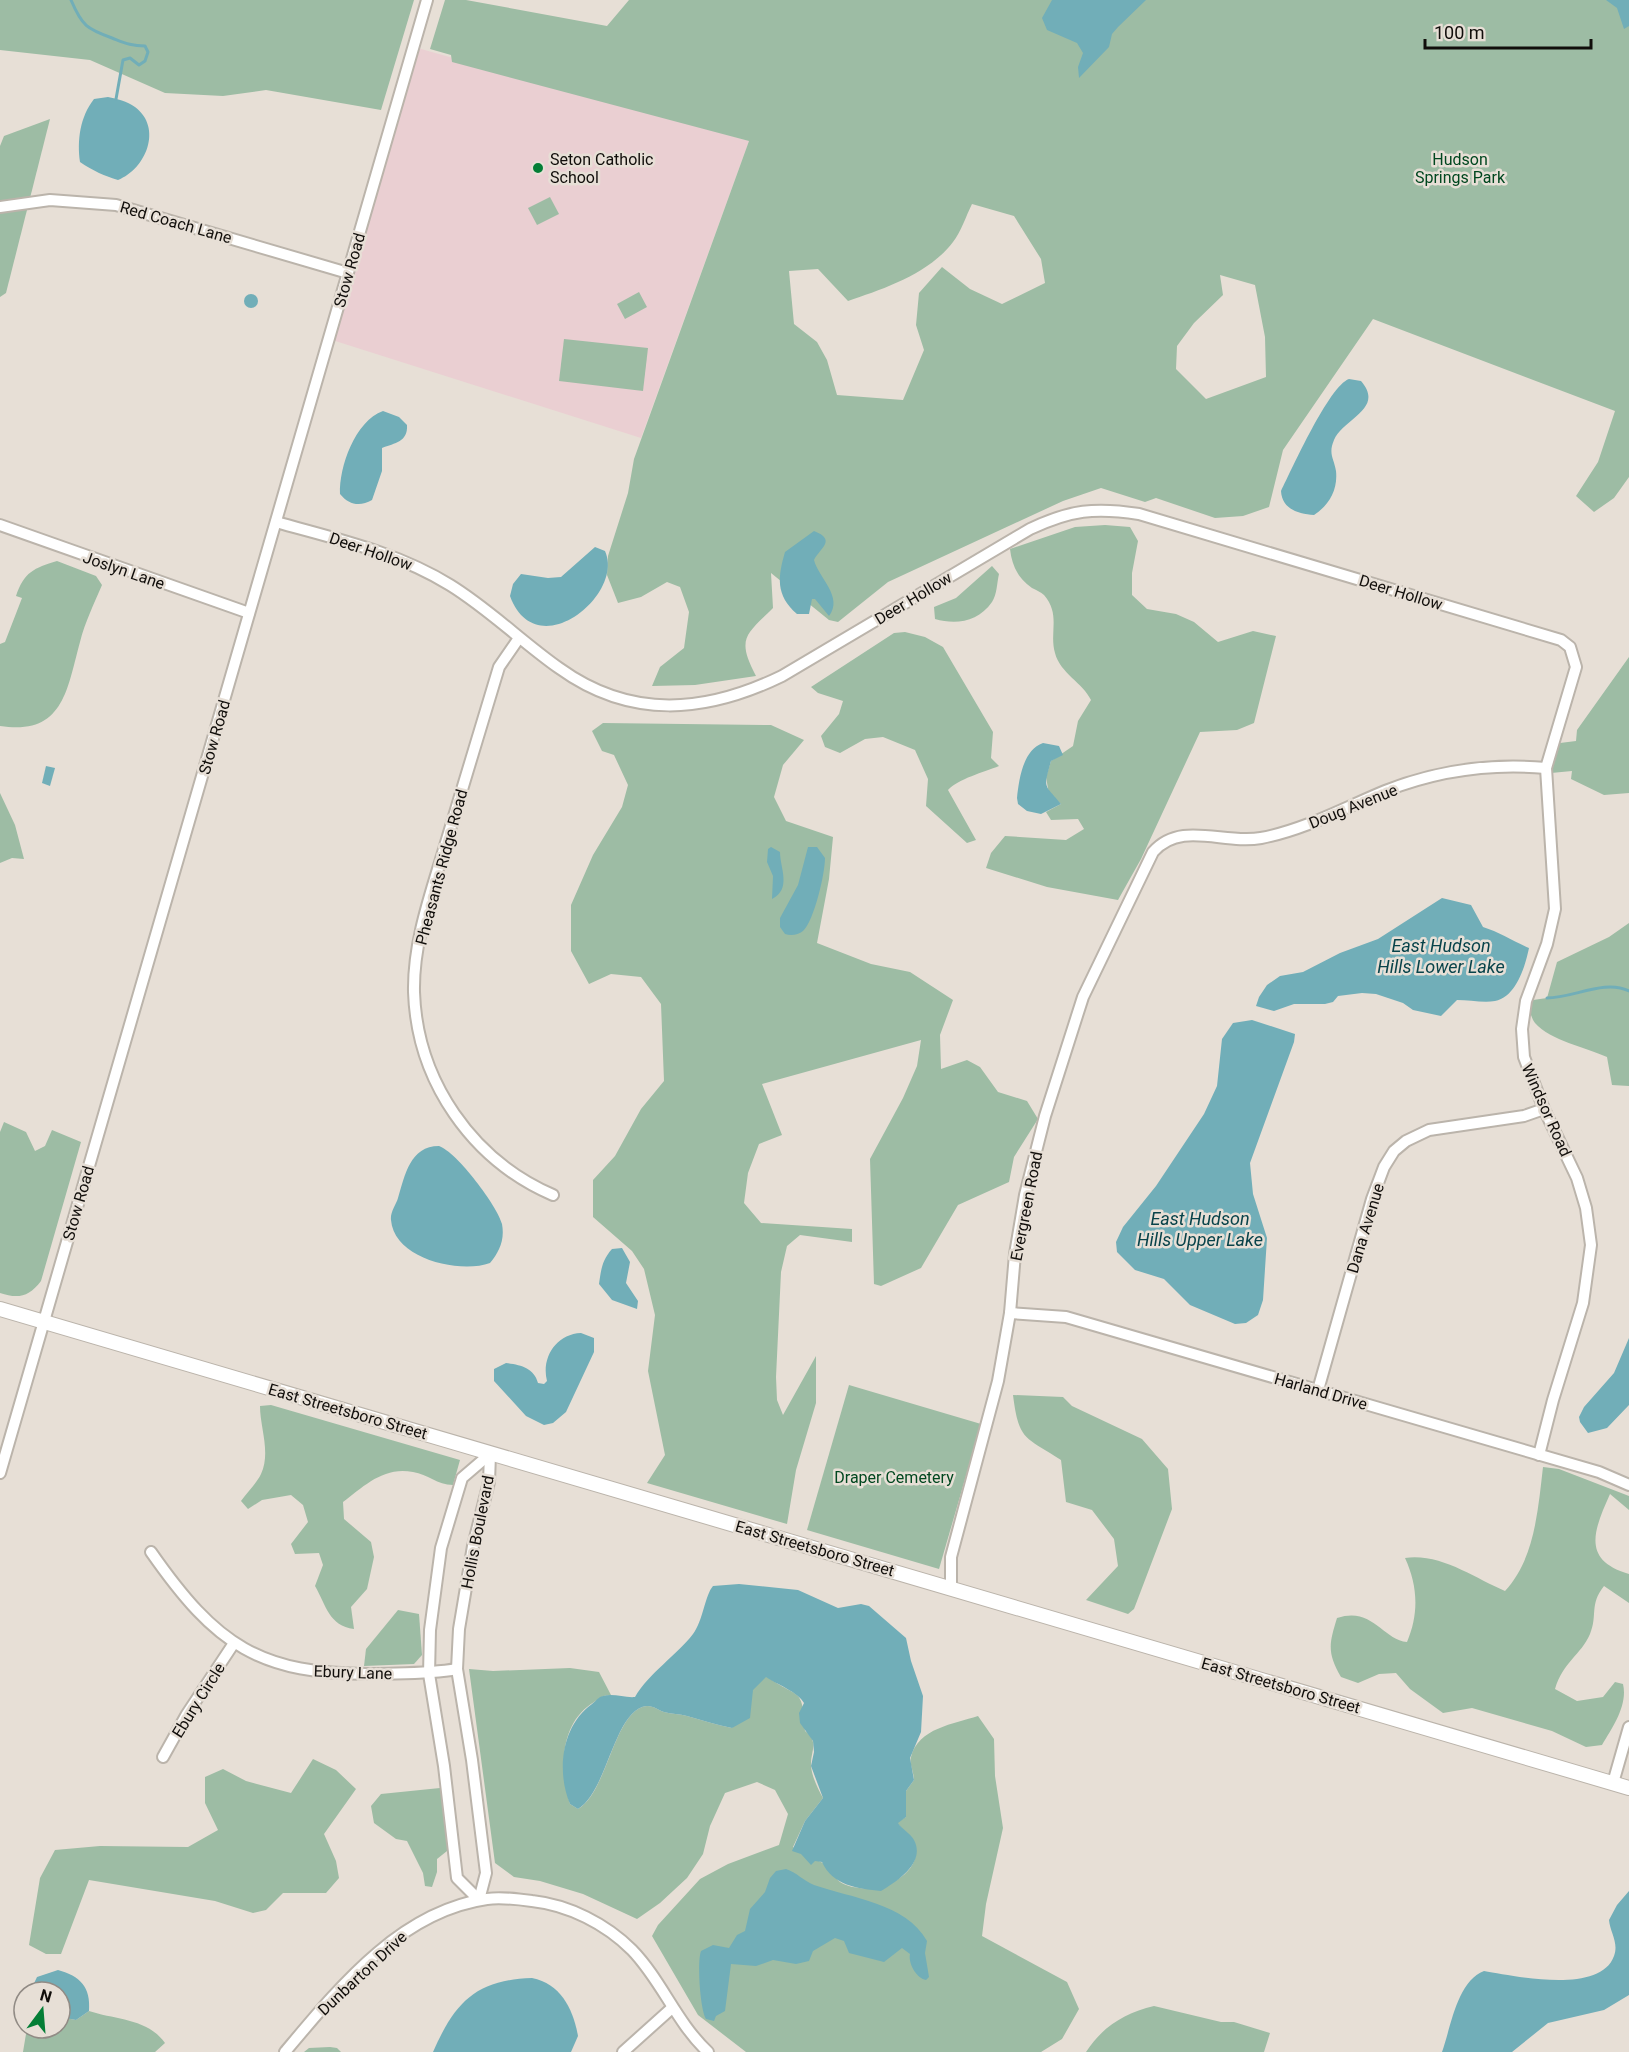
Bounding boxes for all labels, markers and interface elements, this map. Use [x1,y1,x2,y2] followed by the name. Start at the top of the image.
[1425,12,1592,50] scale bar
[1434,22,1485,43] text: 100 m
[550,150,653,187] place label: Seton Catholic School
[1415,150,1506,187] park label: Hudson Springs Park
[531,161,545,175] marker: Seton Catholic School
[118,197,234,248] street label: Red Coach Lane
[330,231,369,309] street label: Stow Road
[327,528,415,575] street label: Deer Hollow
[81,548,167,593] street label: Joslyn Lane
[871,568,955,629] street label: Deer Hollow
[1357,571,1445,614] street label: Deer Hollow
[195,698,234,776] street label: Stow Road
[1306,780,1400,833] street label: Doug Avenue
[412,787,471,947] street label: Pheasants Ridge Road
[1377,935,1505,977] water label: East Hudson Hills Lower Lake
[1518,1061,1575,1159] street label: Windsor Road
[1007,1150,1046,1262] street label: Evergreen Road
[59,1164,98,1242] street label: Stow Road
[1343,1181,1388,1275] street label: Dana Avenue
[1137,1208,1263,1250] water label: East Hudson Hills Upper Lake
[1272,1369,1370,1414] street label: Harland Drive
[266,1380,429,1443] street label: East Streetsboro Street
[834,1468,954,1487] park label: Draper Cemetery
[457,1474,498,1590] street label: Hollis Boulevard
[733,1517,896,1580] street label: East Streetsboro Street
[1199,1654,1362,1717] street label: East Streetsboro Street
[168,1659,229,1741] street label: Ebury Circle
[313,1662,393,1683] street label: Ebury Lane
[314,1927,411,2019] street label: Dunbarton Drive
[12,1980,72,2040] north arrow
[38,1985,54,2007] text: N

